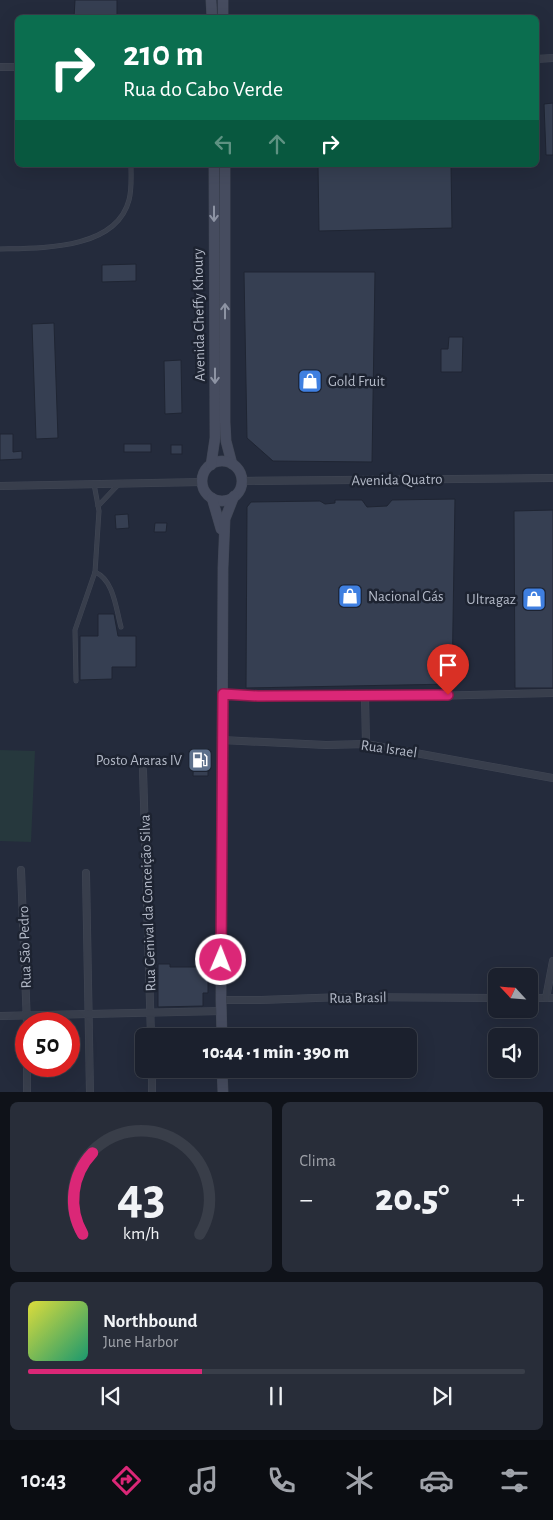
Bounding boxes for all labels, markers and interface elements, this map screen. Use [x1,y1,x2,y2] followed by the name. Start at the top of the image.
[40,35,105,100] icon: right
[123,37,204,72] text: 210 m
[123,78,283,100] text: Rua do Cabo Verde
[210,130,238,158] icon: left
[263,130,291,158] icon: ahead
[316,130,344,158] icon: right
[209,205,219,221] one-way arrow
[190,248,208,382] street label: Avenida Cheffy Khoury
[220,303,230,320] one-way arrow
[210,368,220,384] one-way arrow
[297,368,323,394] shop icon: Gold Fruit
[328,374,385,389] place label: Gold Fruit
[351,472,443,488] street label: Avenida Quatro
[337,583,363,609] shop icon: Nacional Gás
[521,586,547,612] shop icon: Ultragaz
[368,589,444,604] place label: Nacional Gás
[466,592,516,607] place label: Ultragaz
[427,644,469,695] pin
[434,651,462,679] icon: arrive
[360,738,418,760] street label: Rua Israel
[187,747,213,773] fuel station icon: Posto Araras IV
[96,753,183,768] place label: Posto Araras IV
[137,814,159,992] street label: Rua Genival da Conceição Silva
[16,905,34,989] street label: Rua São Pedro
[194,933,246,985] position arrow
[488,968,538,1018] north arrow
[488,968,538,1078] map controls
[329,990,387,1006] street label: Rua Brasil
[15,1012,80,1077] speed limit sign: 50
[488,1028,538,1078] button: sound
[203,1043,349,1062] text: 10:44 · 1 min · 390 m
[300,1153,336,1169] text: Clima
[116,1171,165,1223] text: 43
[375,1180,449,1218] text: 20.5°
[300,1186,313,1214] text: −
[512,1186,525,1214] text: +
[122,1225,159,1243] text: km/h
[103,1312,198,1331] text: Northbound
[103,1334,178,1350] text: June Harbor
[97,1382,125,1410] icon: previous
[262,1382,290,1410] icon: pause
[428,1382,456,1410] icon: next
[109,1463,144,1498] icon: directions
[186,1463,221,1498] icon: music
[264,1463,299,1498] icon: phone
[342,1463,377,1498] icon: climate
[419,1463,454,1498] icon: car
[497,1463,532,1498] icon: filters
[21,1469,66,1491] text: 10:43

